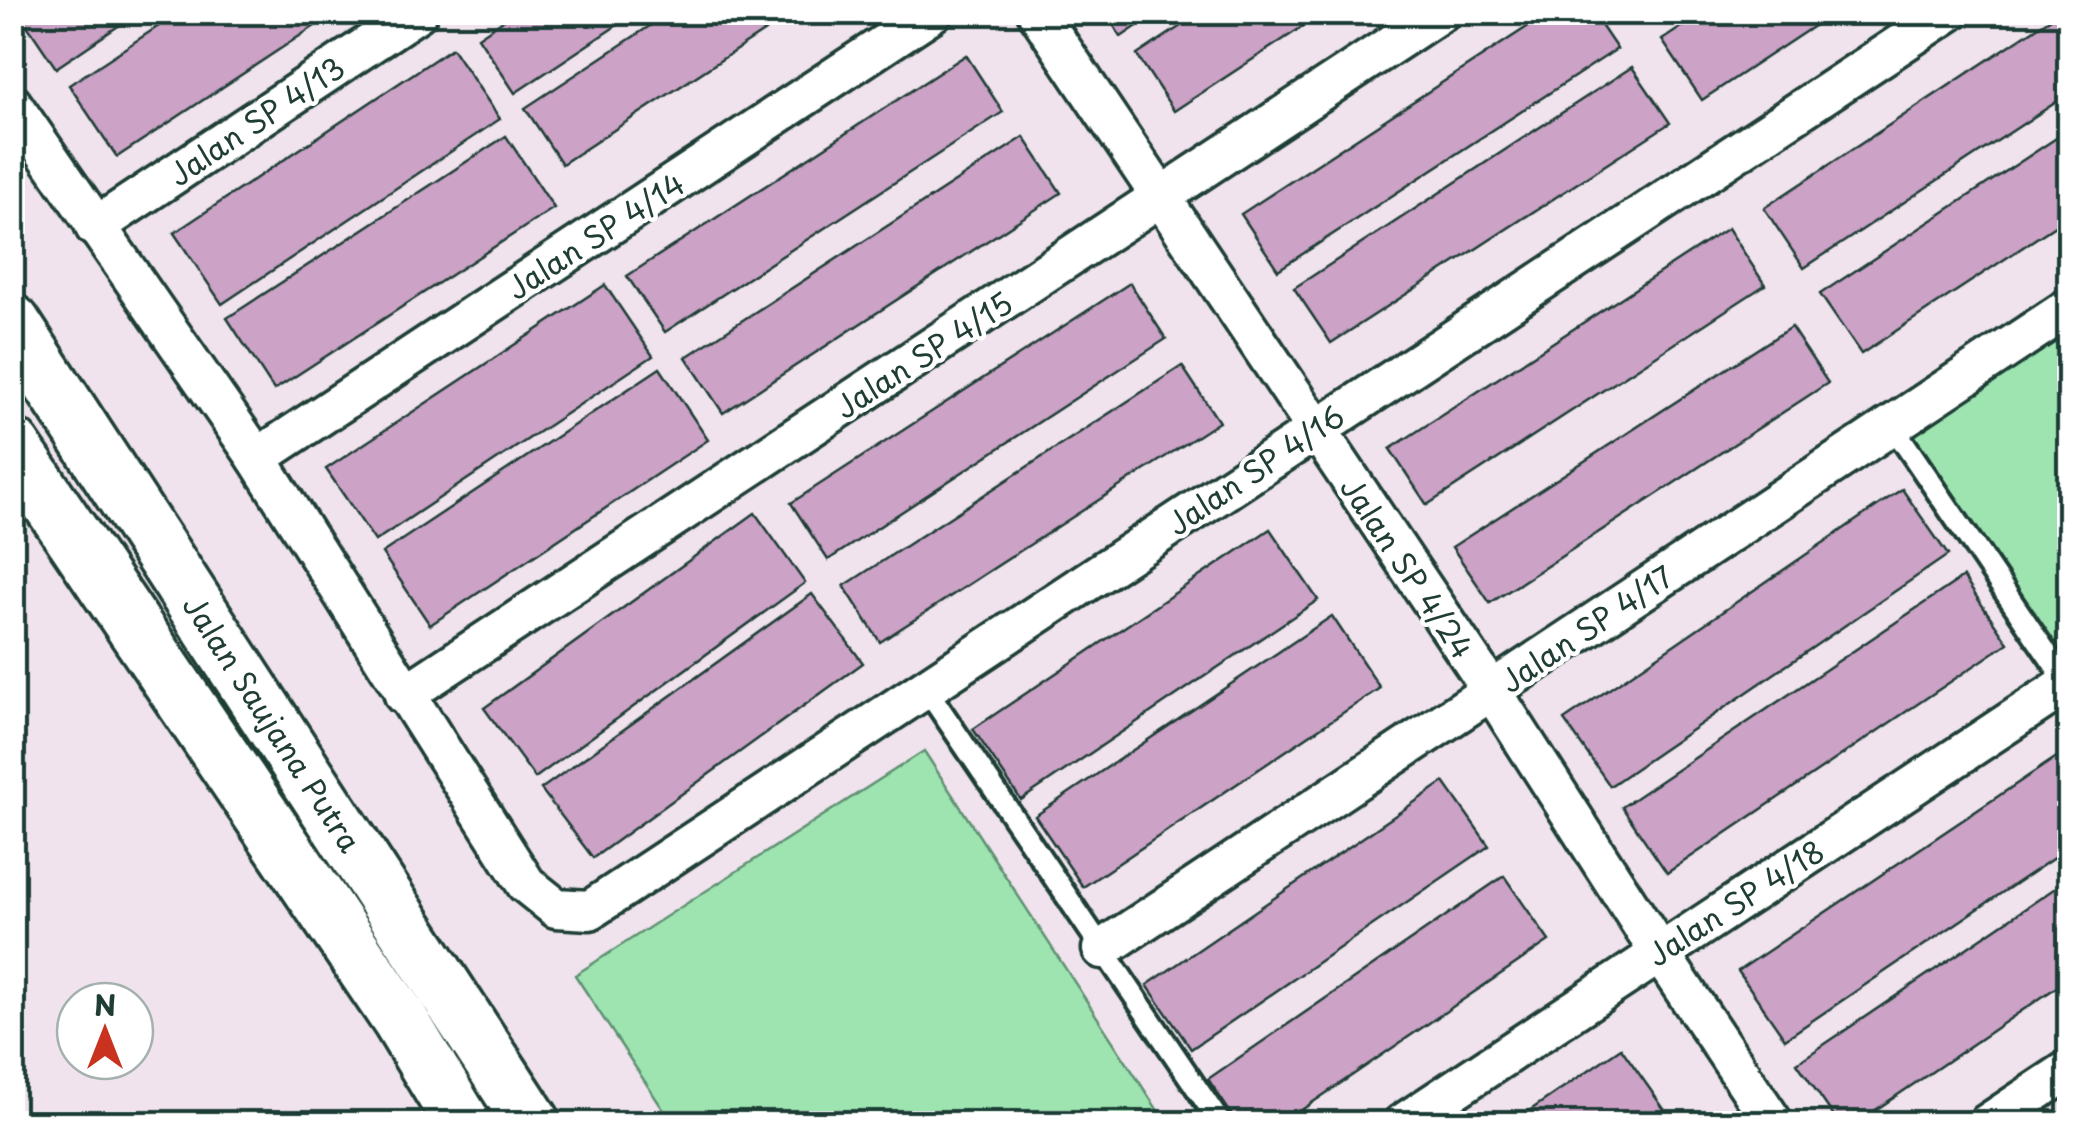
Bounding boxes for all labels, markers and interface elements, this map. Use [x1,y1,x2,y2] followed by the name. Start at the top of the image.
[159,44,353,196] street label: Jalan SP 4/13
[497,161,693,309] street label: Jalan SP 4/14
[825,280,1021,428] street label: Jalan SP 4/15
[1157,393,1353,545] street label: Jalan SP 4/16
[1330,467,1486,667] street label: Jalan SP 4/24
[1490,553,1682,703] street label: Jalan SP 4/17
[173,585,374,861] street label: Jalan Saujana Putra
[1638,828,1832,976] street label: Jalan SP 4/18
[55,981,155,1081] north arrow
[94,983,116,1026] text: N

